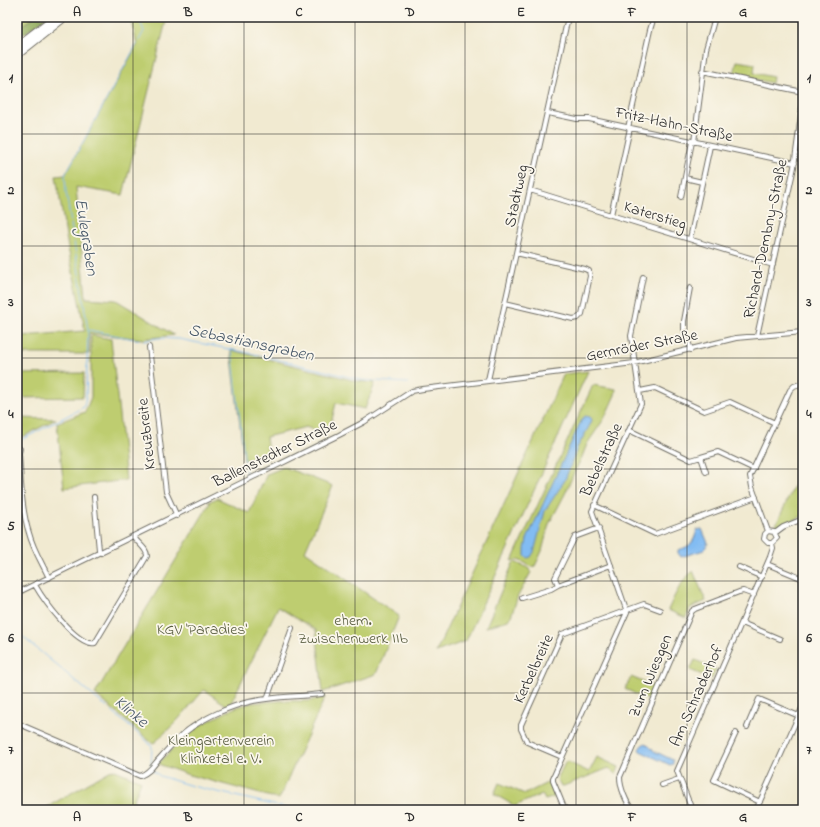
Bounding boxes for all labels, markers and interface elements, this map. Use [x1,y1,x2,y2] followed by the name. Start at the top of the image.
[73,3,81,22] text: A
[183,3,193,22] text: B
[295,3,303,22] text: C
[404,3,415,22] text: D
[517,3,525,22] text: E
[627,3,637,22] text: F
[739,3,747,22] text: G
[9,69,14,88] text: 1
[807,69,812,88] text: 1
[612,101,736,149] street label: Fritz-Hahn-Straße
[737,156,795,321] street label: Richard-Dembny-Straße
[499,162,535,230] street label: Stadtweg
[7,181,15,200] text: 2
[805,181,813,200] text: 2
[621,195,689,237] street label: Katerstieg
[67,197,105,278] water label: Eulegraben
[7,293,14,312] text: 3
[805,293,812,312] text: 3
[186,318,317,370] water label: Sebastiansgraben
[584,323,701,369] street label: Gernröder Straße
[131,396,163,471] street label: Kreuzbreite
[7,405,14,424] text: 4
[805,405,812,424] text: 4
[208,413,342,495] street label: Ballenstedter Straße
[574,418,630,502] street label: Bebelstraße
[7,517,15,536] text: 5
[805,517,813,536] text: 5
[298,609,409,651] park label: ehem. Zwischenwerk IIb
[157,618,248,642] park label: KGV 'Paradies'
[7,629,14,648] text: 6
[805,629,812,648] text: 6
[507,630,561,708] street label: Kerbelbreite
[623,631,679,721] street label: Zum Wiesgen
[664,641,730,751] street label: Am Schraderhof
[109,690,154,735] water label: Klinke
[168,729,274,771] park label: Kleingartenverein Klinketal e. V.
[8,741,14,760] text: 7
[806,741,812,760] text: 7
[73,808,81,827] text: A
[183,808,193,827] text: B
[295,808,303,827] text: C
[404,808,415,827] text: D
[517,808,525,827] text: E
[627,808,637,827] text: F
[739,808,747,827] text: G

